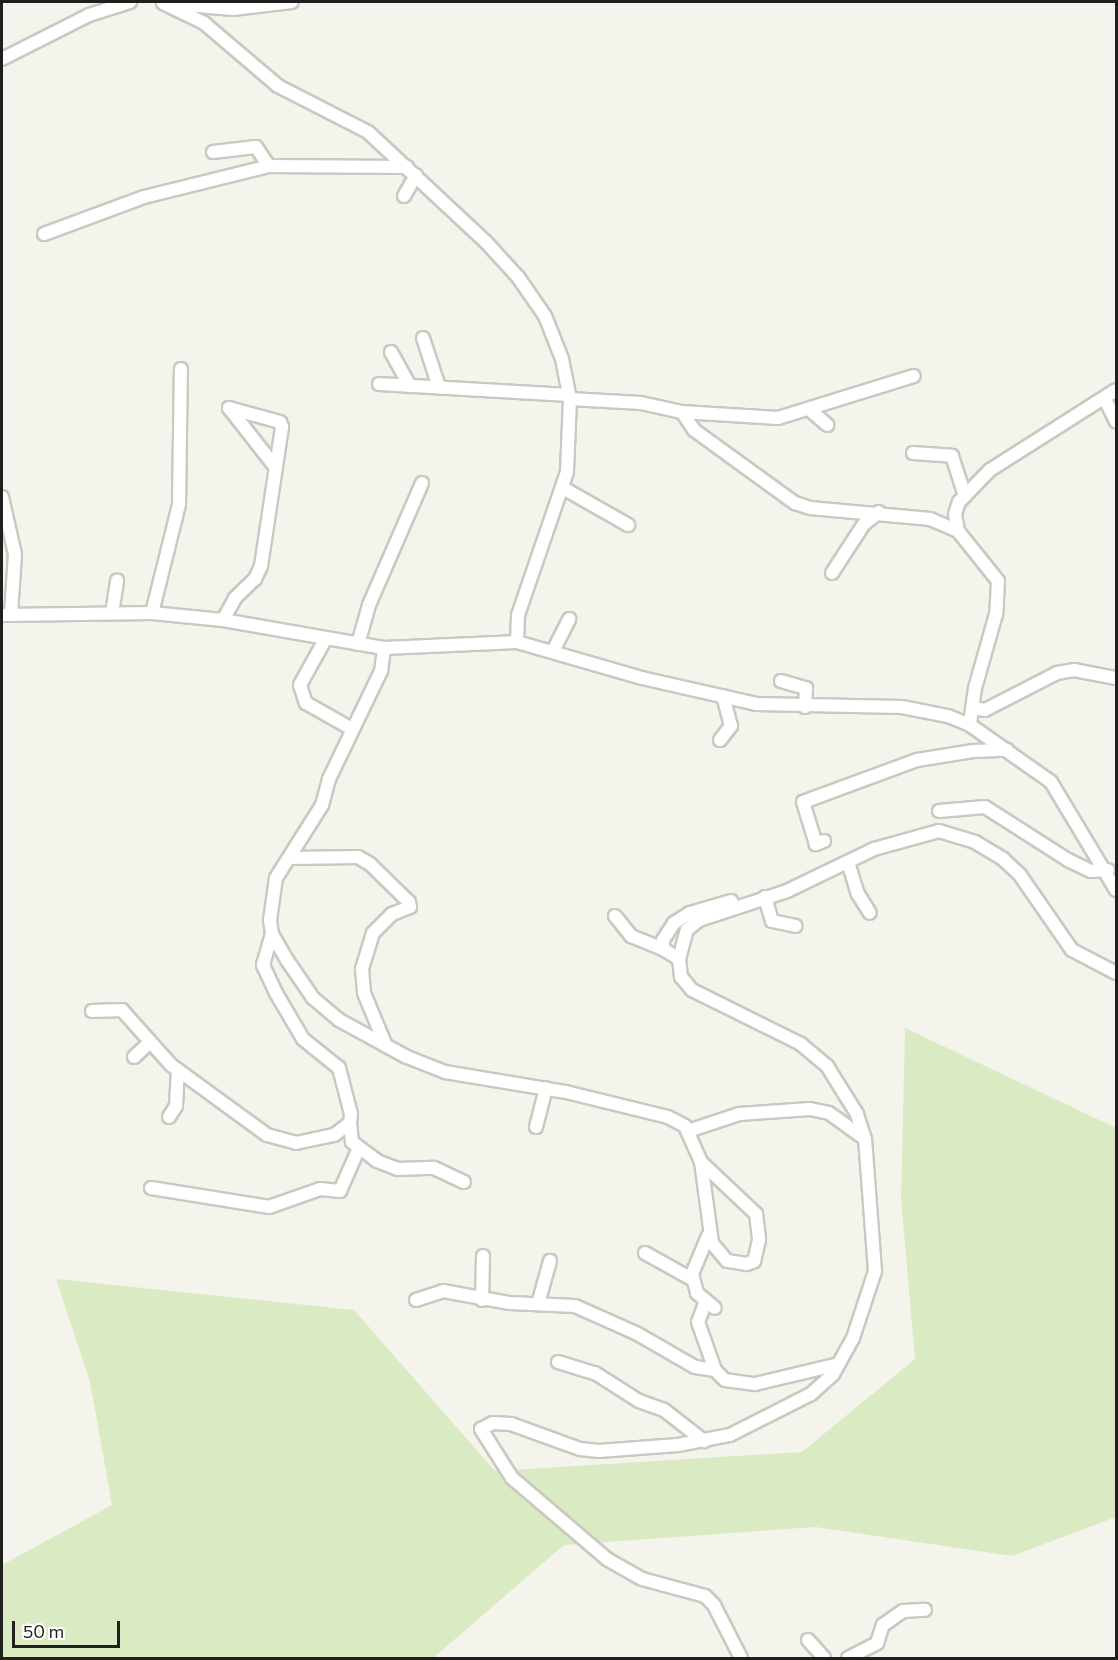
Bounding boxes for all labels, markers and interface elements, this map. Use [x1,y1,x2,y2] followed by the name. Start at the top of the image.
[15,1609,123,1647] scale bar
[23,1620,64,1642] text: 50 m

